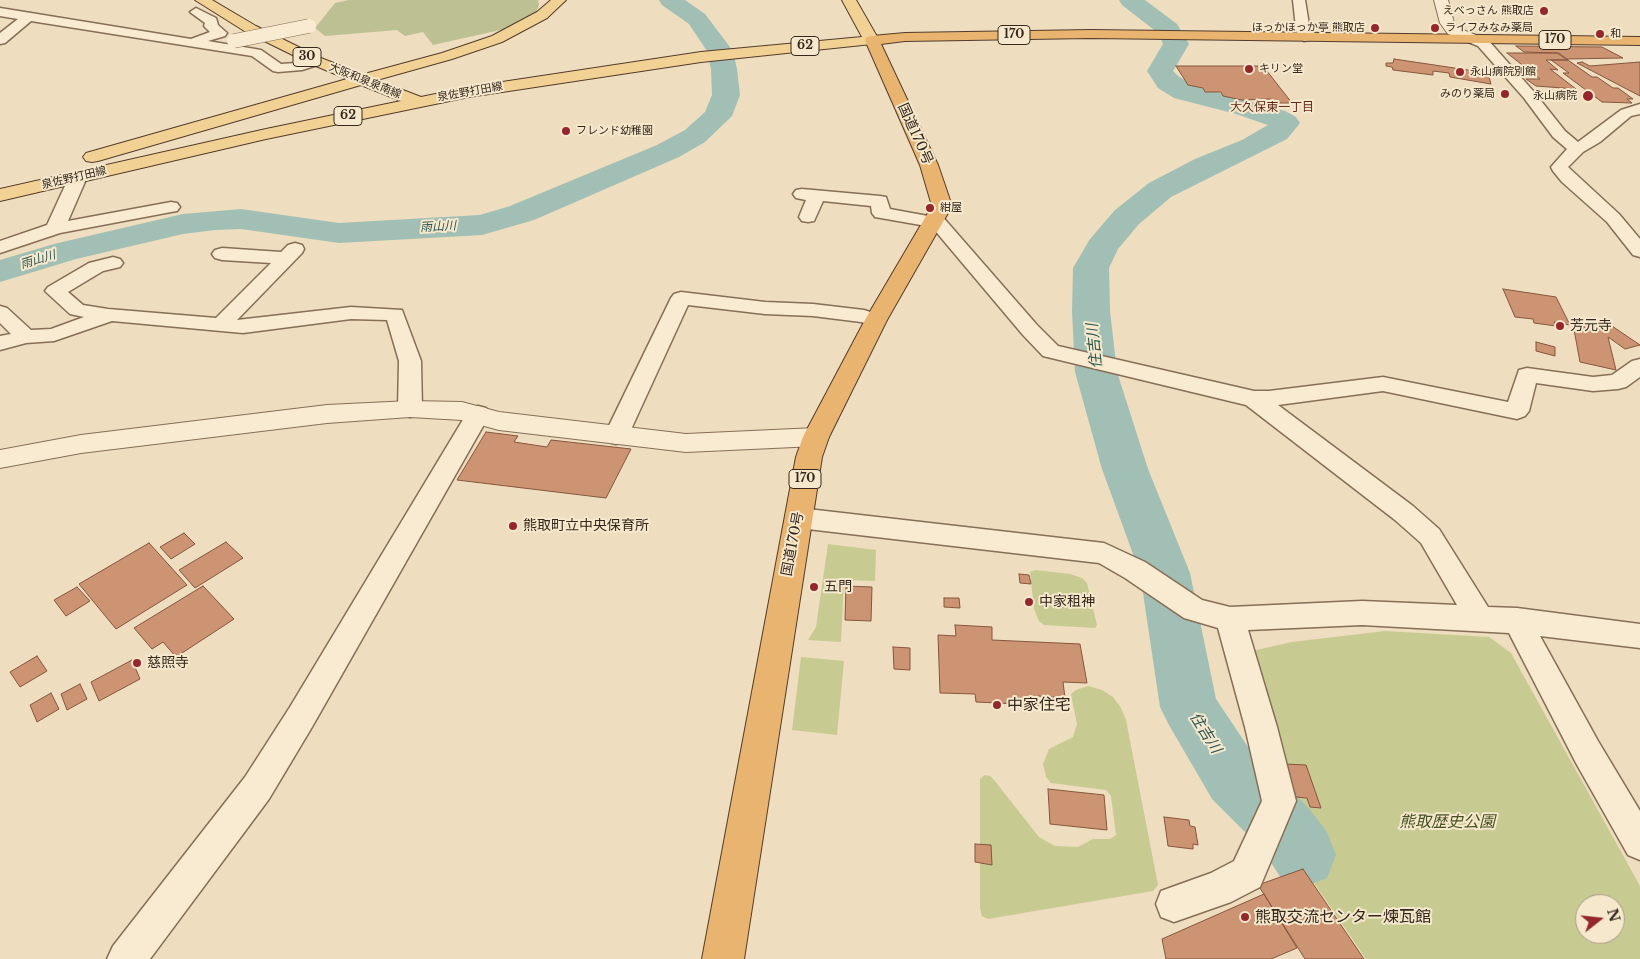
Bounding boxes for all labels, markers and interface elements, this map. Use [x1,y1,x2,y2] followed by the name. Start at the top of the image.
[1443,4,1534,18] place label: えべっさん 熊取店
[1538,5,1550,17] marker: えべっさん 熊取店
[1252,21,1365,35] place label: ほっかほっか亭 熊取店
[1445,21,1533,35] place label: ライフみなみ薬局
[1369,22,1381,34] marker: ほっかほっか亭 熊取店
[1429,22,1441,34] marker: ライフみなみ薬局
[998,26,1030,44] road number: 170
[1610,27,1621,41] place label: 和
[1594,28,1606,40] marker: 和
[1539,30,1571,50] road number: 170
[791,36,819,56] road number: 62
[293,48,321,66] road number: 30
[327,60,403,102] street label: 大阪和泉泉南線
[1259,62,1303,76] place label: キリン堂
[1243,63,1255,75] marker: キリン堂
[1470,65,1536,79] place label: 永山病院別館
[1454,66,1466,78] marker: 永山病院別館
[436,80,504,104] street label: 泉佐野打田線
[1440,87,1495,101] place label: みのり薬局
[1499,88,1511,100] marker: みのり薬局
[1533,89,1577,103] place label: 永山病院
[1581,89,1595,103] marker: 永山病院
[894,101,936,167] street label: 国道170号
[1230,101,1314,115] district label: 大久保東一丁目
[334,106,362,125] road number: 62
[576,124,653,138] place label: フレンド幼稚園
[560,125,572,137] marker: フレンド幼稚園
[40,164,108,192] street label: 泉佐野打田線
[940,201,962,215] place label: 紺屋
[924,202,936,214] marker: 紺屋
[420,219,456,235] water label: 雨山川
[19,248,57,272] water label: 雨山川
[1570,318,1612,334] place label: 芳元寺
[1554,320,1566,332] marker: 芳元寺
[1084,323,1106,369] water label: 住吉川
[789,469,821,488] road number: 170
[779,510,807,578] street label: 国道170号
[523,518,649,534] place label: 熊取町立中央保育所
[507,520,519,532] marker: 熊取町立中央保育所
[824,579,852,595] place label: 五門
[808,581,820,593] marker: 五門
[1039,594,1095,610] place label: 中家租神
[1023,596,1035,608] marker: 中家租神
[147,655,189,671] place label: 慈照寺
[131,657,143,669] marker: 慈照寺
[1007,695,1071,715] place label: 中家住宅
[991,699,1003,711] marker: 中家住宅
[1185,709,1225,757] water label: 住吉川
[1399,812,1495,832] park label: 熊取歴史公園
[1575,894,1625,944] north arrow
[1603,906,1624,924] text: N
[1255,907,1431,927] place label: 熊取交流センター煉瓦館
[1239,911,1251,923] marker: 熊取交流センター煉瓦館

